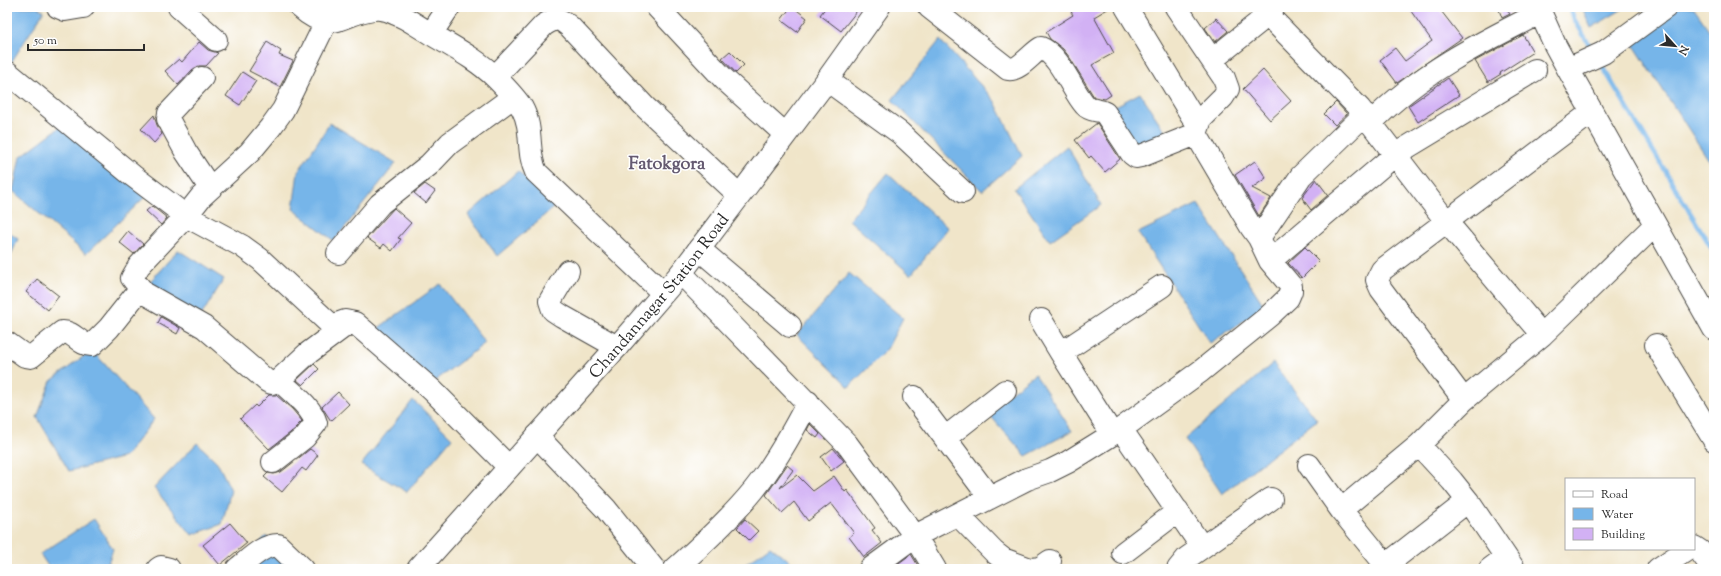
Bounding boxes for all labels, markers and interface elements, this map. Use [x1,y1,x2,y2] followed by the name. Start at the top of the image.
[28,26,144,52] scale bar
[1655,26,1695,66] north arrow
[33,32,57,50] text: 50 m
[1674,42,1693,58] text: N
[629,152,706,178] district label: Fatokgora
[584,209,736,385] street label: Chandannagar Station Road
[1565,478,1695,550] legend
[1601,486,1628,504] text: Road
[1601,506,1634,524] text: Water
[1601,526,1645,544] text: Building

